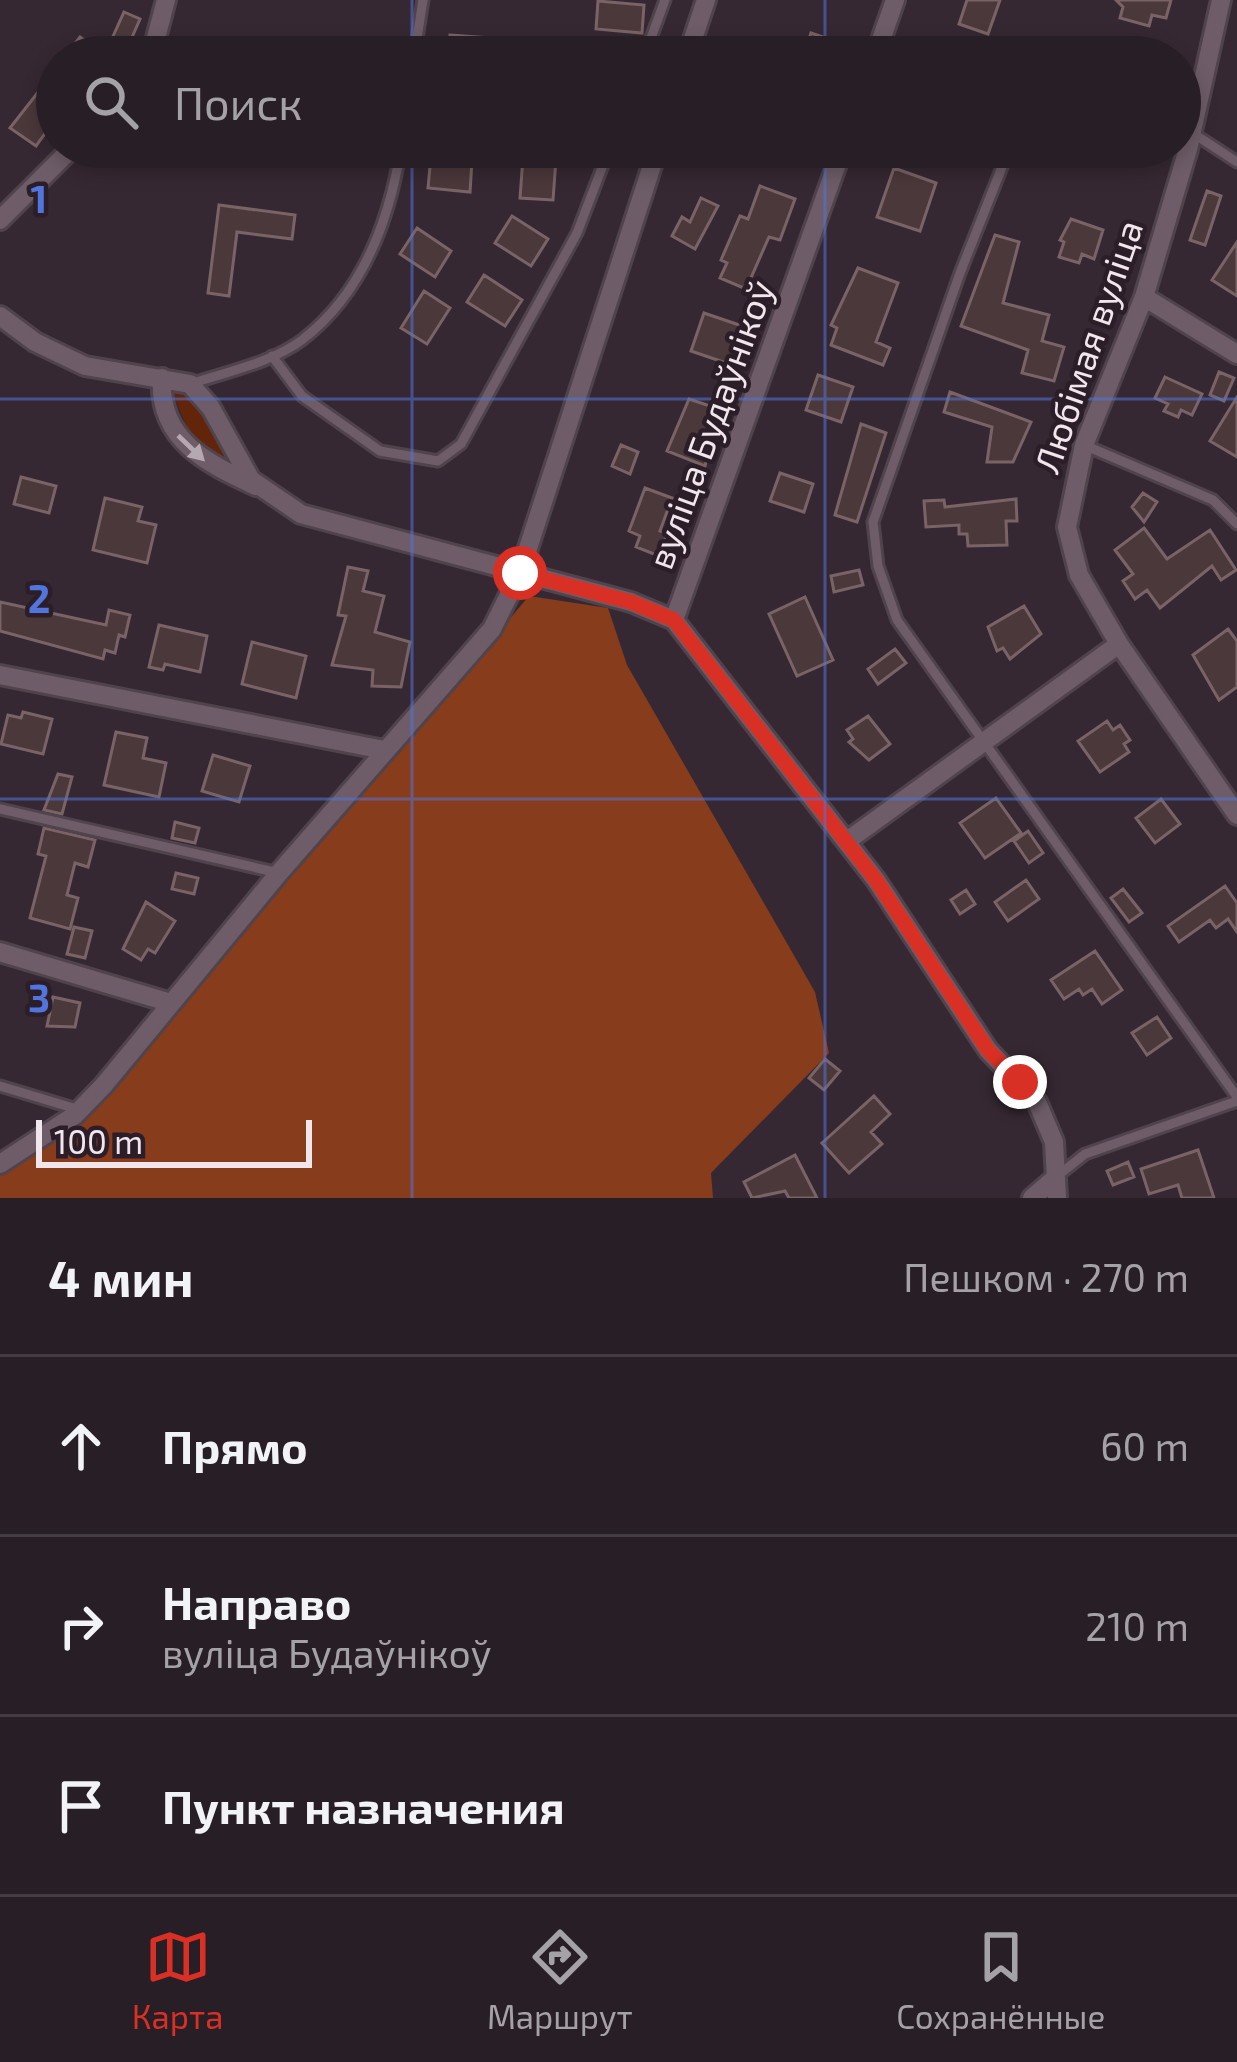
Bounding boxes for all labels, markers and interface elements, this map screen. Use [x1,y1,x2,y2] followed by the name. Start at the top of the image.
[36,36,1201,168] search box
[78,69,144,135] icon: search
[174,75,302,129] text: Поиск
[31,174,47,221] text: 1
[1024,214,1151,478] street label: Любімая вуліца
[637,274,782,575] street label: вуліца Будаўнікоў
[177,434,205,462] one-way arrow
[493,546,547,600] route start
[28,574,50,621] text: 2
[28,973,50,1020] text: 3
[993,1055,1047,1109] route end
[36,1114,312,1167] scale bar
[54,1121,143,1161] text: 100 m
[48,1246,194,1307] text: 4 мин
[903,1253,1189,1300] text: Пешком · 270 m
[48,1413,114,1479] icon: ahead
[162,1419,308,1473] text: Прямо
[1100,1422,1189,1469] text: 60 m
[162,1575,351,1629] text: Направо
[48,1593,114,1659] icon: right
[1085,1602,1189,1649] text: 210 m
[162,1629,491,1676] text: вуліца Будаўнікоў
[48,1773,114,1839] icon: arrive
[162,1779,565,1833] text: Пункт назначения
[132,1924,223,2036] tab: Карта
[487,1924,633,2036] tab: Маршрут
[896,1924,1105,2036] tab: Сохранённые

